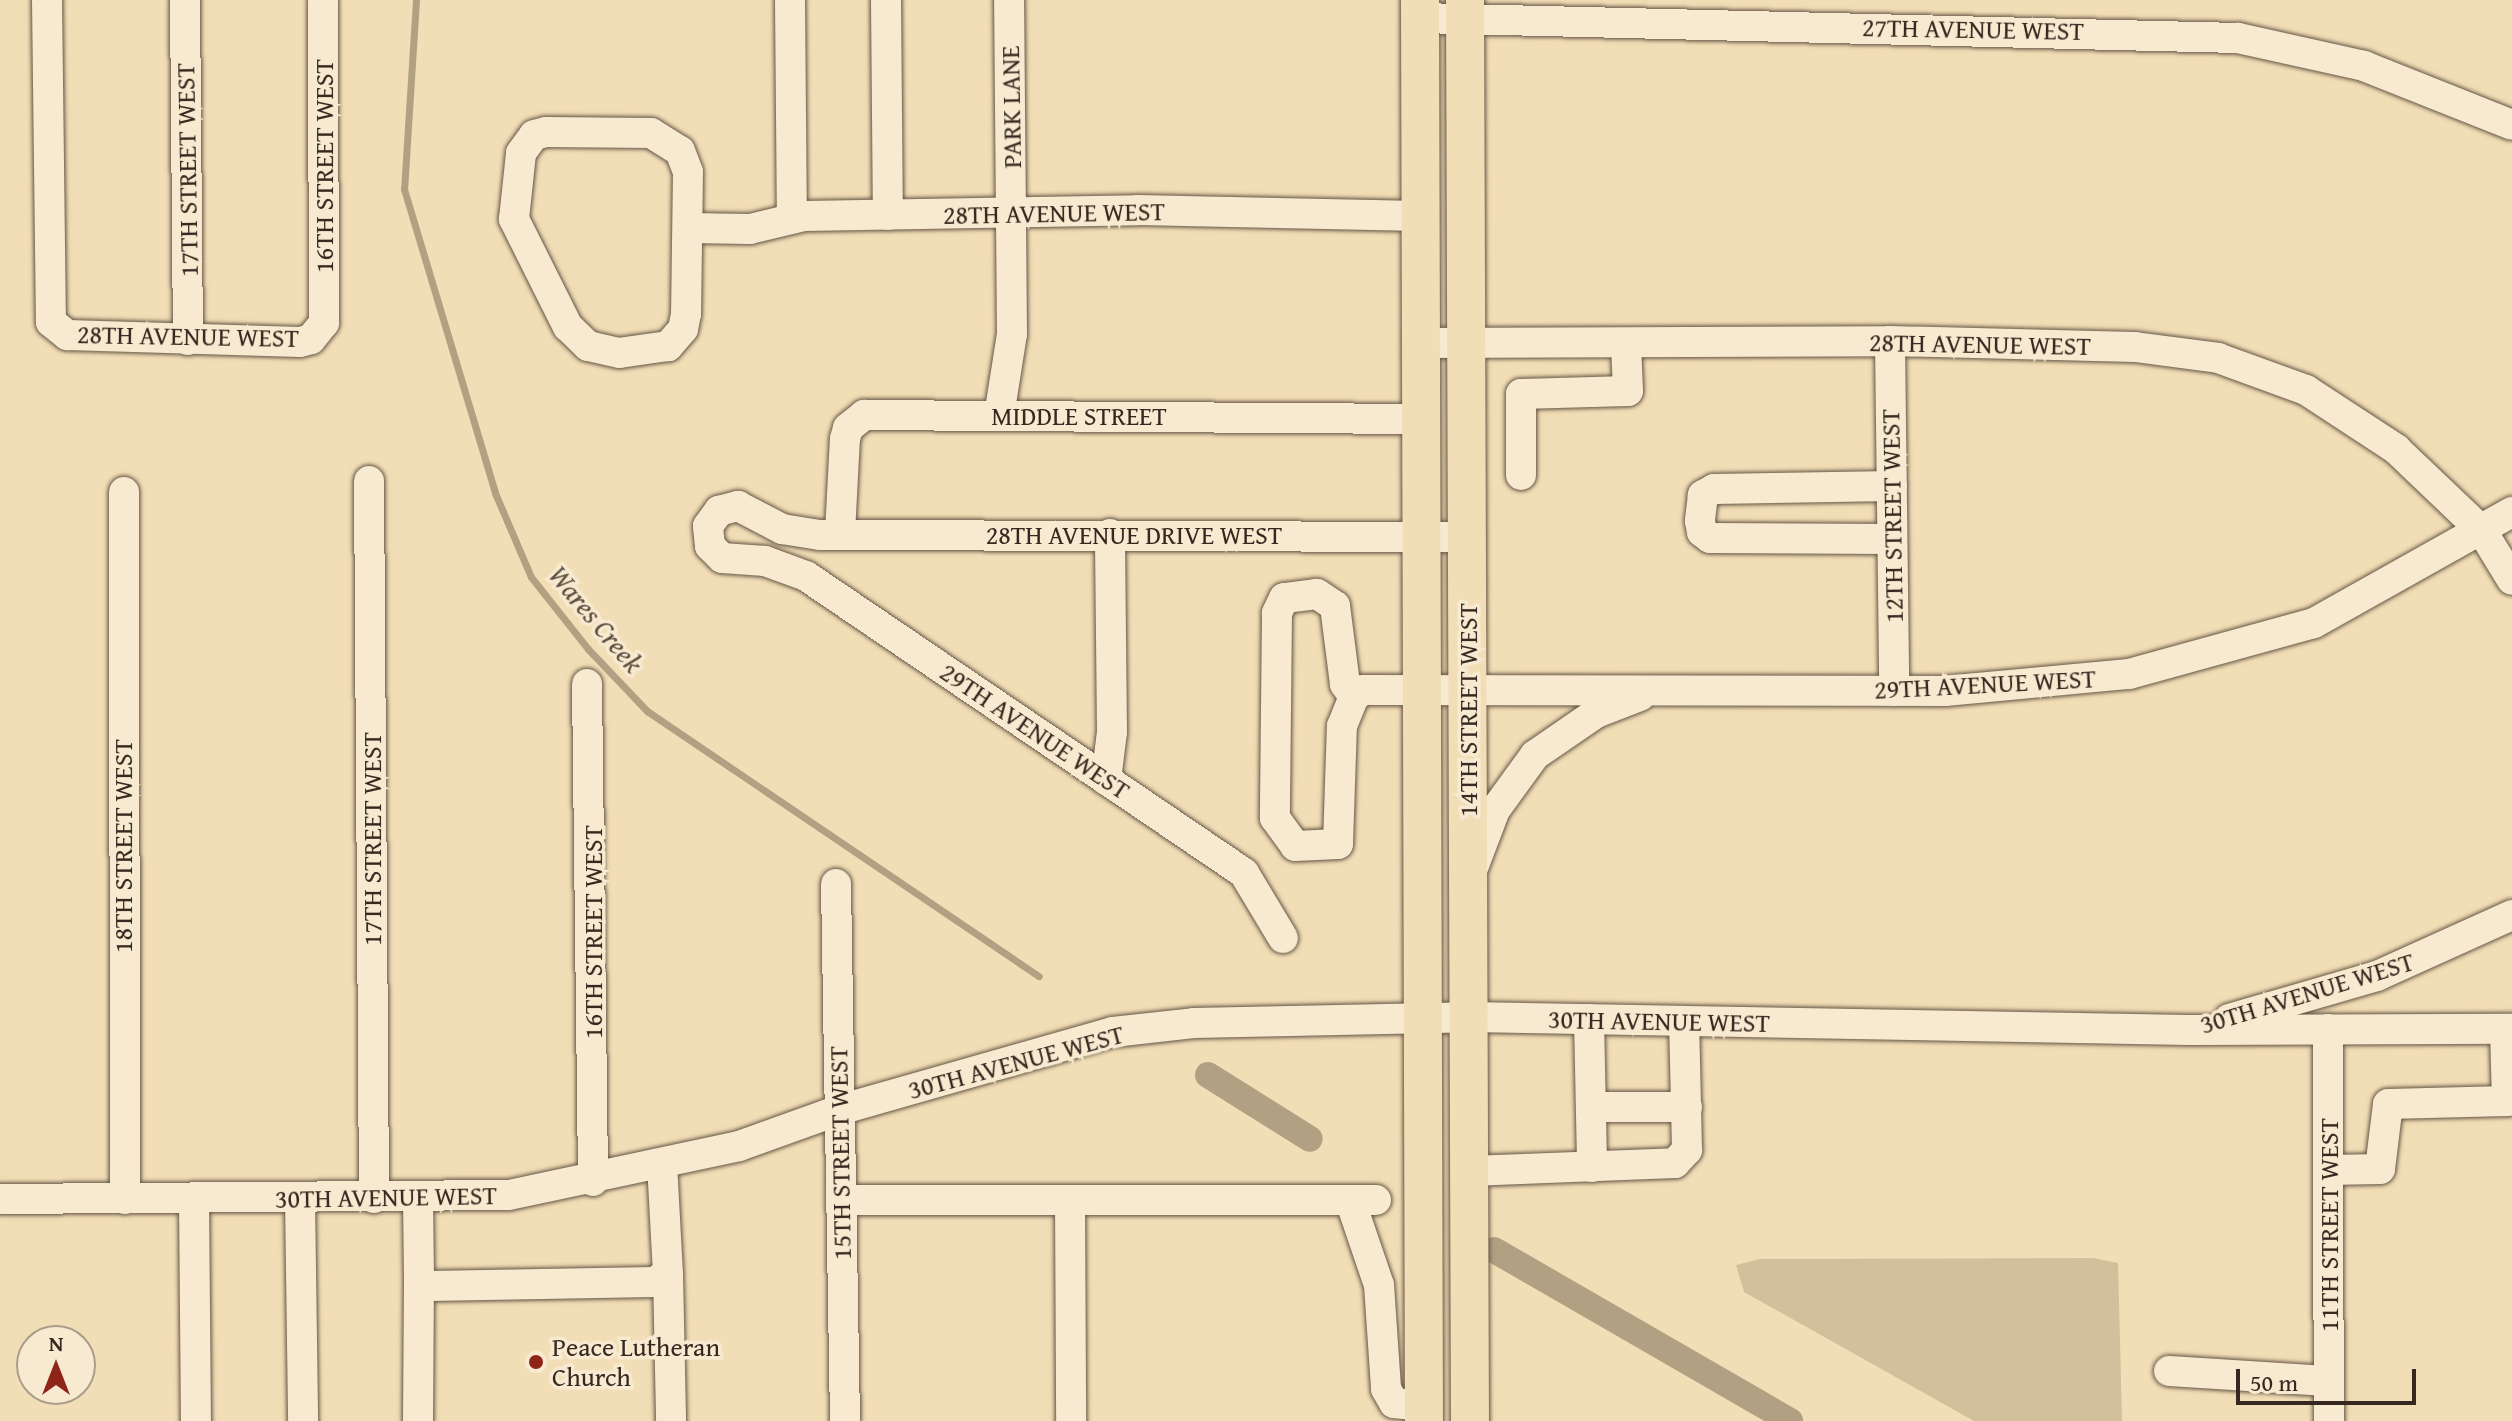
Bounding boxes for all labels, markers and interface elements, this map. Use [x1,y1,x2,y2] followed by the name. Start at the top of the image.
[1862,11,2084,47] street label: 27TH AVENUE WEST
[994,45,1028,169] street label: PARK LANE
[308,59,340,273] street label: 16TH STREET WEST
[170,63,204,277] street label: 17TH STREET WEST
[943,195,1165,231] street label: 28TH AVENUE WEST
[77,318,299,354] street label: 28TH AVENUE WEST
[1869,326,2091,362] street label: 28TH AVENUE WEST
[991,400,1167,432] street label: MIDDLE STREET
[1875,409,1909,623] street label: 12TH STREET WEST
[986,519,1282,551] street label: 28TH AVENUE DRIVE WEST
[542,559,650,679] water label: Wares Creek
[1452,603,1484,817] street label: 14TH STREET WEST
[934,656,1136,806] street label: 29TH AVENUE WEST
[1873,663,2097,705] street label: 29TH AVENUE WEST
[356,732,388,946] street label: 17TH STREET WEST
[107,739,139,953] street label: 18TH STREET WEST
[577,825,609,1039] street label: 16TH STREET WEST
[2196,946,2418,1040] street label: 30TH AVENUE WEST
[1548,1003,1770,1039] street label: 30TH AVENUE WEST
[905,1018,1127,1106] street label: 30TH AVENUE WEST
[823,1046,857,1260] street label: 15TH STREET WEST
[2313,1118,2345,1332] street label: 11TH STREET WEST
[275,1179,497,1215] street label: 30TH AVENUE WEST
[16,1325,96,1405] north arrow
[49,1327,63,1359] text: N
[552,1331,720,1392] place label: Peace Lutheran Church
[527,1353,545,1371] marker: Peace Lutheran Church
[2240,1353,2420,1403] scale bar
[2250,1365,2298,1400] text: 50 m

